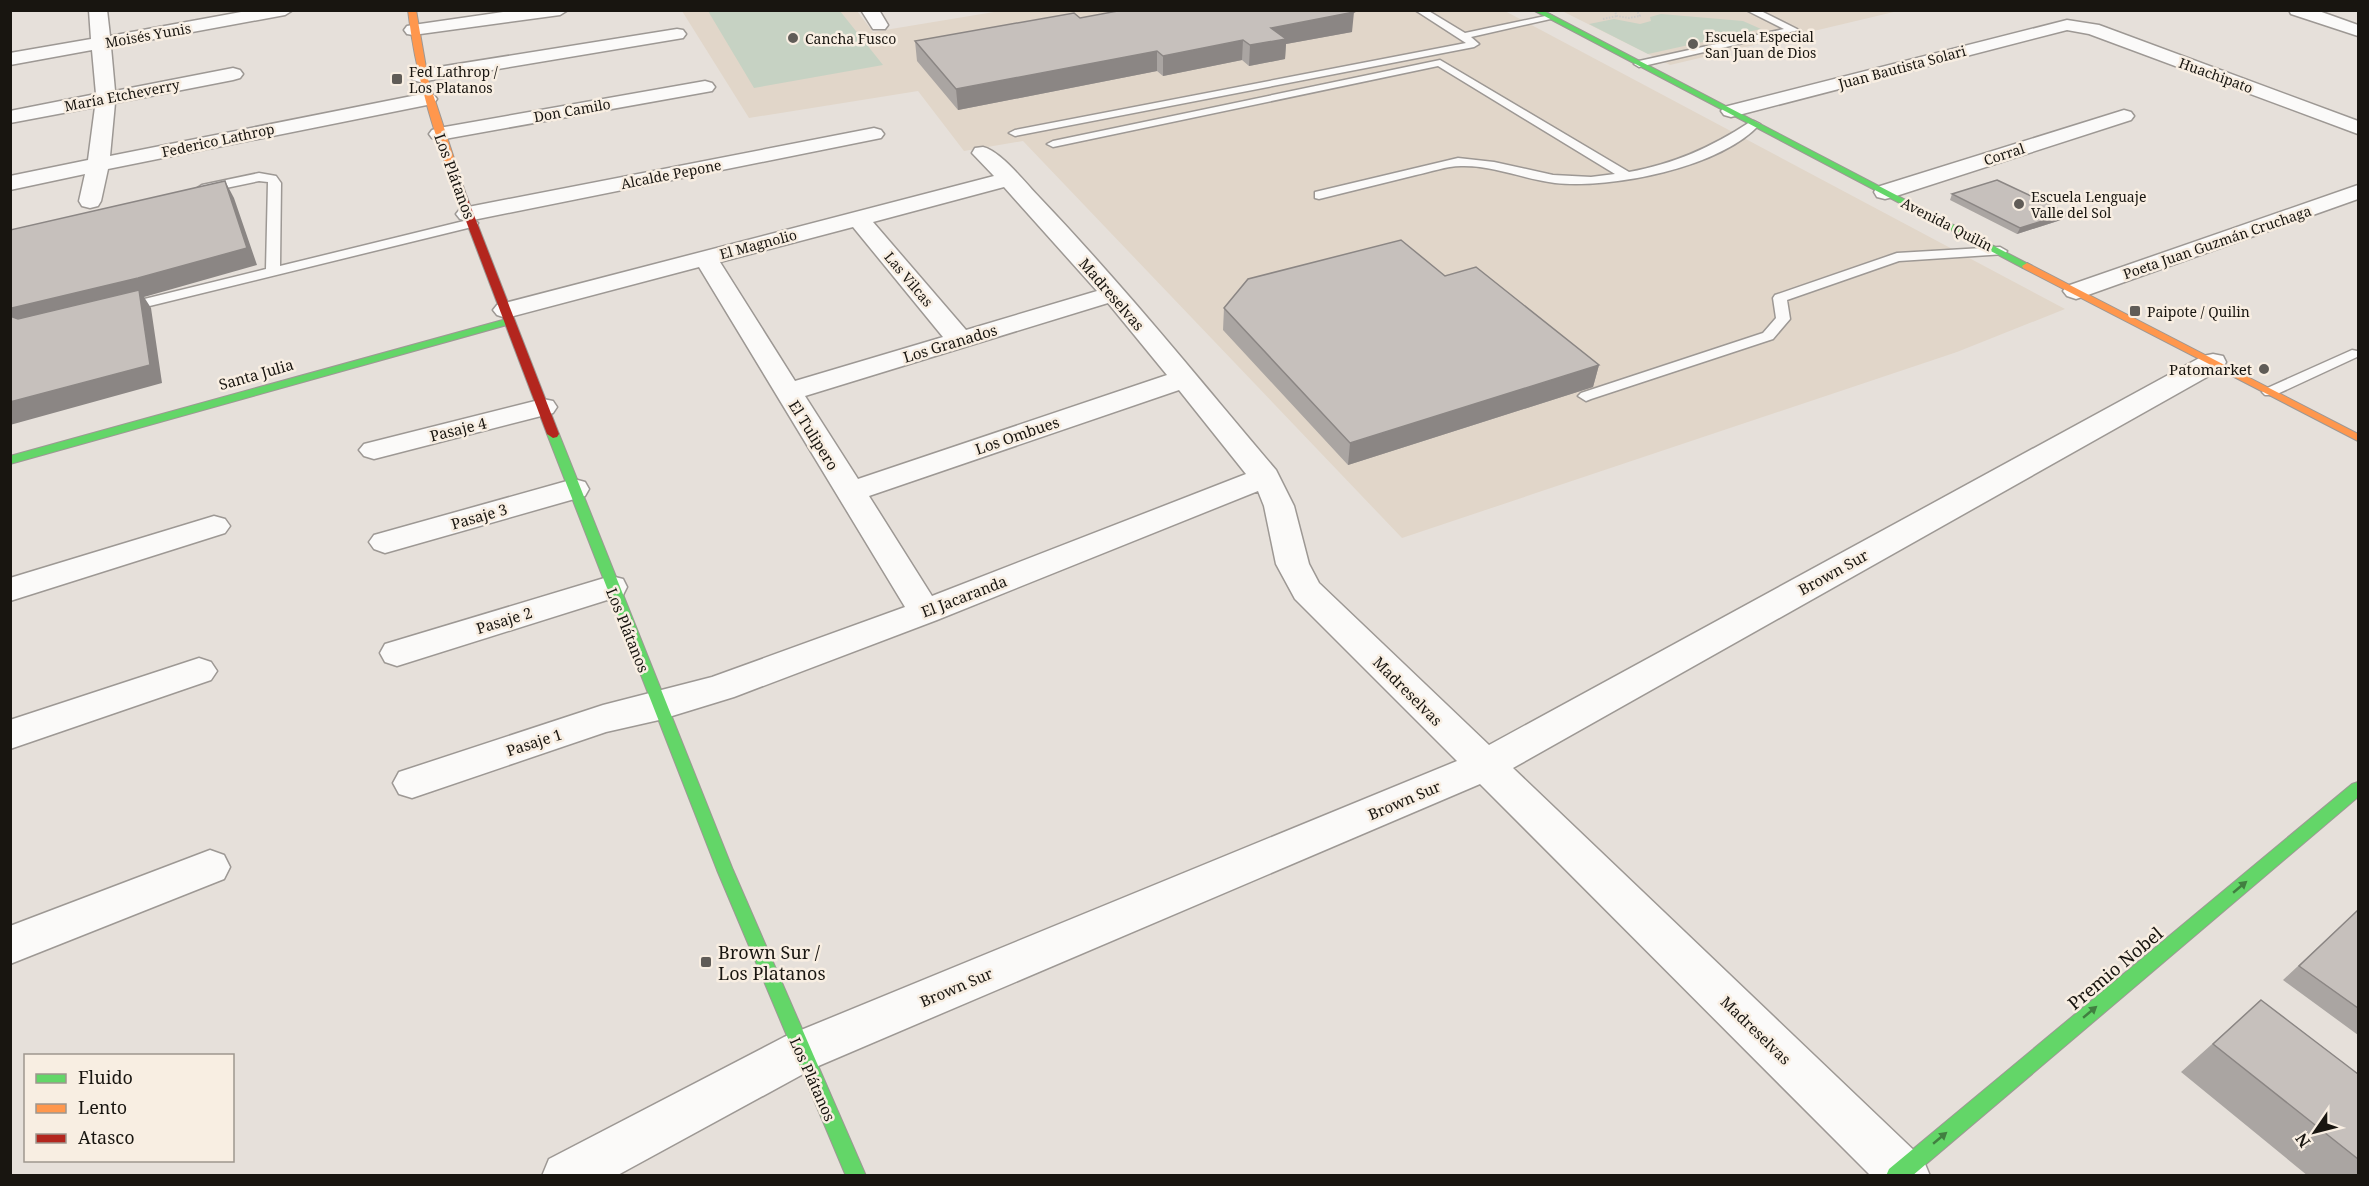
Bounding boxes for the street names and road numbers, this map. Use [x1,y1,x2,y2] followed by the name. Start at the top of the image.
[104,18,192,52] street label: Moisés Yunis
[1835,41,1968,93] street label: Juan Bautista Solari
[2176,53,2256,97] street label: Huachipato
[63,74,181,116] street label: María Etcheverry
[532,94,612,126] street label: Don Camilo
[160,119,276,161] street label: Federico Lathrop
[430,130,480,222] street label: Los Plátanos
[1981,138,2027,169] street label: Corral
[619,155,723,193] street label: Alcalde Pepone
[1898,193,1996,255] street label: Avenida Quilín
[2120,201,2314,283] street label: Poeta Juan Guzmán Cruchaga
[717,225,799,263] street label: El Magnolio
[881,248,937,310] street label: Las Vilcas
[1075,253,1149,335] street label: Madreselvas
[901,319,1000,367] street label: Los Granados
[216,354,296,394] street label: Santa Julia
[785,396,843,474] street label: El Tulipero
[972,411,1062,459] street label: Los Ombues
[428,412,489,446] street label: Pasaje 4
[449,498,509,534] street label: Pasaje 3
[1795,545,1871,599] street label: Brown Sur
[918,571,1010,621] street label: El Jacaranda
[602,585,654,676] street label: Los Plátanos
[474,602,534,638] street label: Pasaje 2
[1369,652,1447,730] street label: Madreselvas
[504,724,564,760] street label: Pasaje 1
[1365,776,1443,824] street label: Brown Sur
[2062,921,2168,1015] street label: Premio Nobel
[917,963,995,1011] street label: Brown Sur
[1717,991,1796,1069] street label: Madreselvas
[786,1034,840,1124] street label: Los Plátanos

